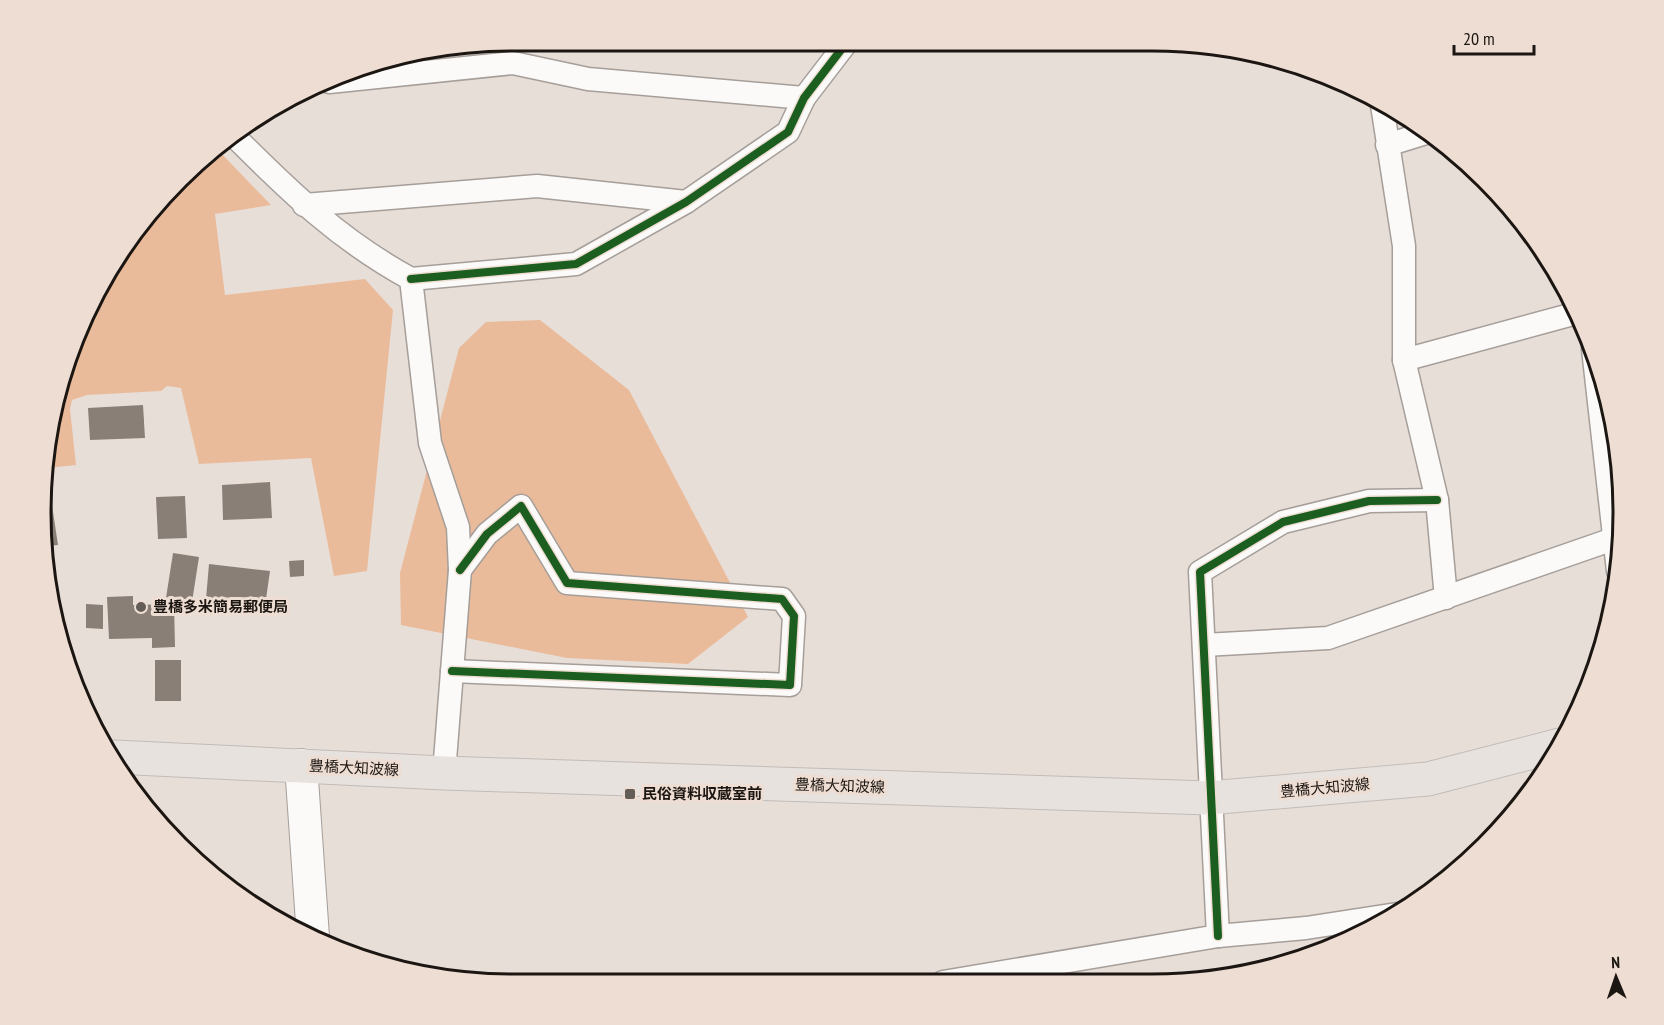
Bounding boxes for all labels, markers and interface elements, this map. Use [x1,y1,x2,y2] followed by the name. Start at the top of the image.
[1454,18,1534,56] scale bar
[1463,27,1495,50] text: 20 m
[153,597,288,616] place label: 豊橋多米簡易郵便局
[134,600,148,614] marker: 豊橋多米簡易郵便局
[309,756,399,779] street label: 豊橋大知波線
[795,774,885,797] street label: 豊橋大知波線
[1279,774,1371,801] street label: 豊橋大知波線
[642,784,762,803] place label: 民俗資料収蔵室前
[623,787,637,801] marker: 民俗資料収蔵室前
[1586,947,1646,1007] north arrow
[1611,952,1620,972] text: N

